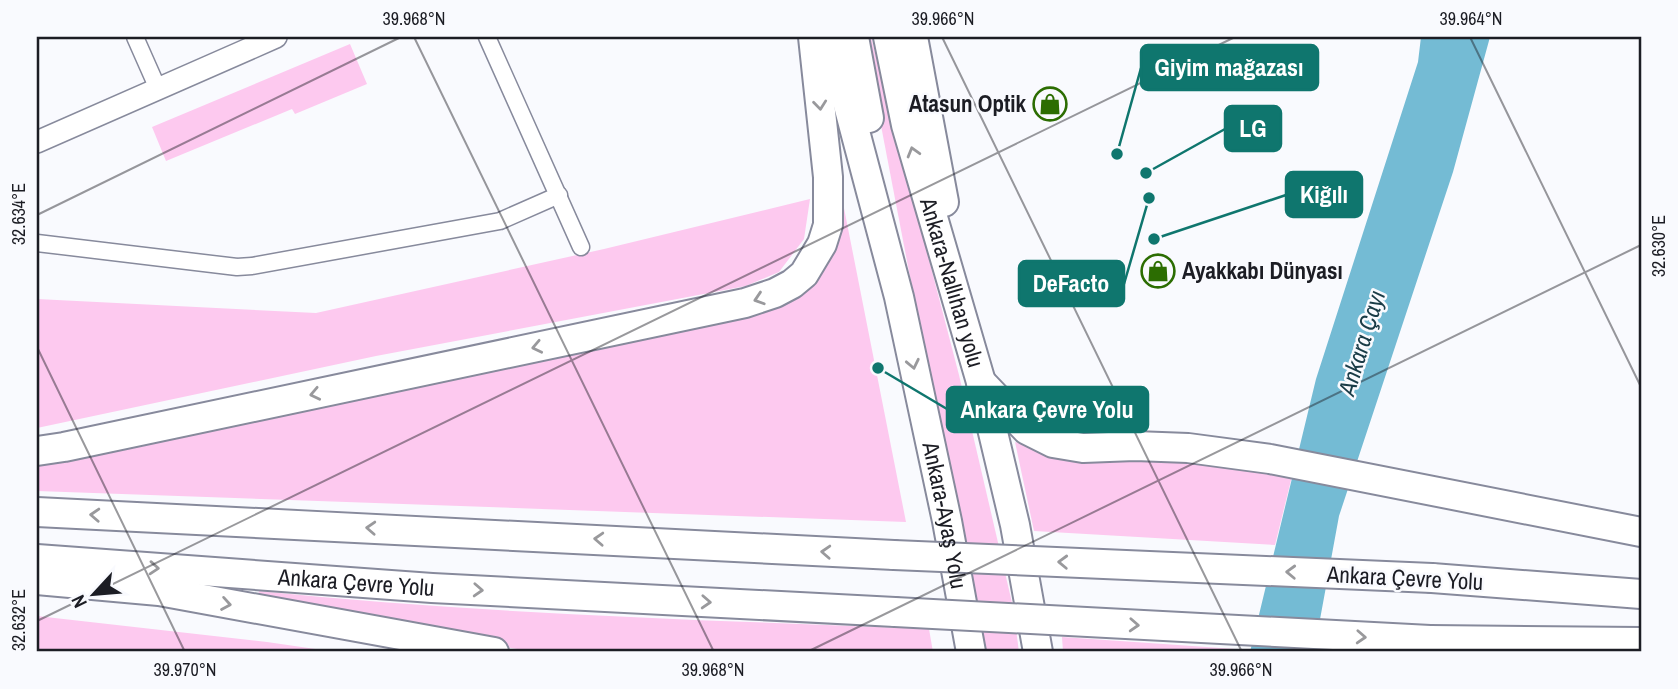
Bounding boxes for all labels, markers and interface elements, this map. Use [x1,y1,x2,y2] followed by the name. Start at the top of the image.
[383,6,446,31] text: 39.968°N
[912,6,975,31] text: 39.966°N
[1440,6,1503,31] text: 39.964°N
[1141,45,1318,90] callout: Giyim mağazası
[1155,51,1303,83] text: Giyim mağazası
[1031,85,1069,123] shop icon: Atasun Optik
[909,88,1027,119] place label: Atasun Optik
[813,99,828,110] one-way arrow
[1225,106,1281,151] callout: LG
[1239,112,1267,144] text: LG
[907,146,922,158] one-way arrow
[1286,172,1362,217] callout: Kiğılı
[1300,178,1348,210] text: Kiğılı
[6,183,31,245] text: 32.634°E
[913,193,992,371] street label: Ankara-Nallıhan yolu
[1646,215,1671,277] text: 32.630°E
[1139,252,1177,290] shop icon: Ayakkabı Dünyası
[1182,255,1343,286] place label: Ayakkabı Dünyası
[1019,261,1124,306] callout: DeFacto
[1033,267,1109,299] text: DeFacto
[1330,286,1392,400] water label: Ankara Çayı
[754,290,766,305] one-way arrow
[531,339,543,354] one-way arrow
[905,358,919,370] one-way arrow
[309,386,321,401] one-way arrow
[947,387,1148,432] callout: Ankara Çevre Yolu
[960,393,1134,425] text: Ankara Çevre Yolu
[915,438,975,591] street label: Ankara-Ayaş Yolu
[89,508,100,523] one-way arrow
[366,520,377,535] one-way arrow
[593,532,604,547] one-way arrow
[820,544,831,559] one-way arrow
[1057,555,1068,570] one-way arrow
[1325,558,1484,597] street label: Ankara Çevre Yolu
[60,560,130,630] north arrow
[148,560,159,575] one-way arrow
[276,561,435,603] street label: Ankara Çevre Yolu
[1285,565,1296,580] one-way arrow
[473,583,484,598] one-way arrow
[6,589,31,651] text: 32.632°E
[65,591,93,612] text: N
[700,594,711,609] one-way arrow
[220,595,232,610] one-way arrow
[1129,617,1140,632] one-way arrow
[1356,629,1367,644] one-way arrow
[154,657,217,682] text: 39.970°N
[682,657,745,682] text: 39.968°N
[1210,657,1273,682] text: 39.966°N

